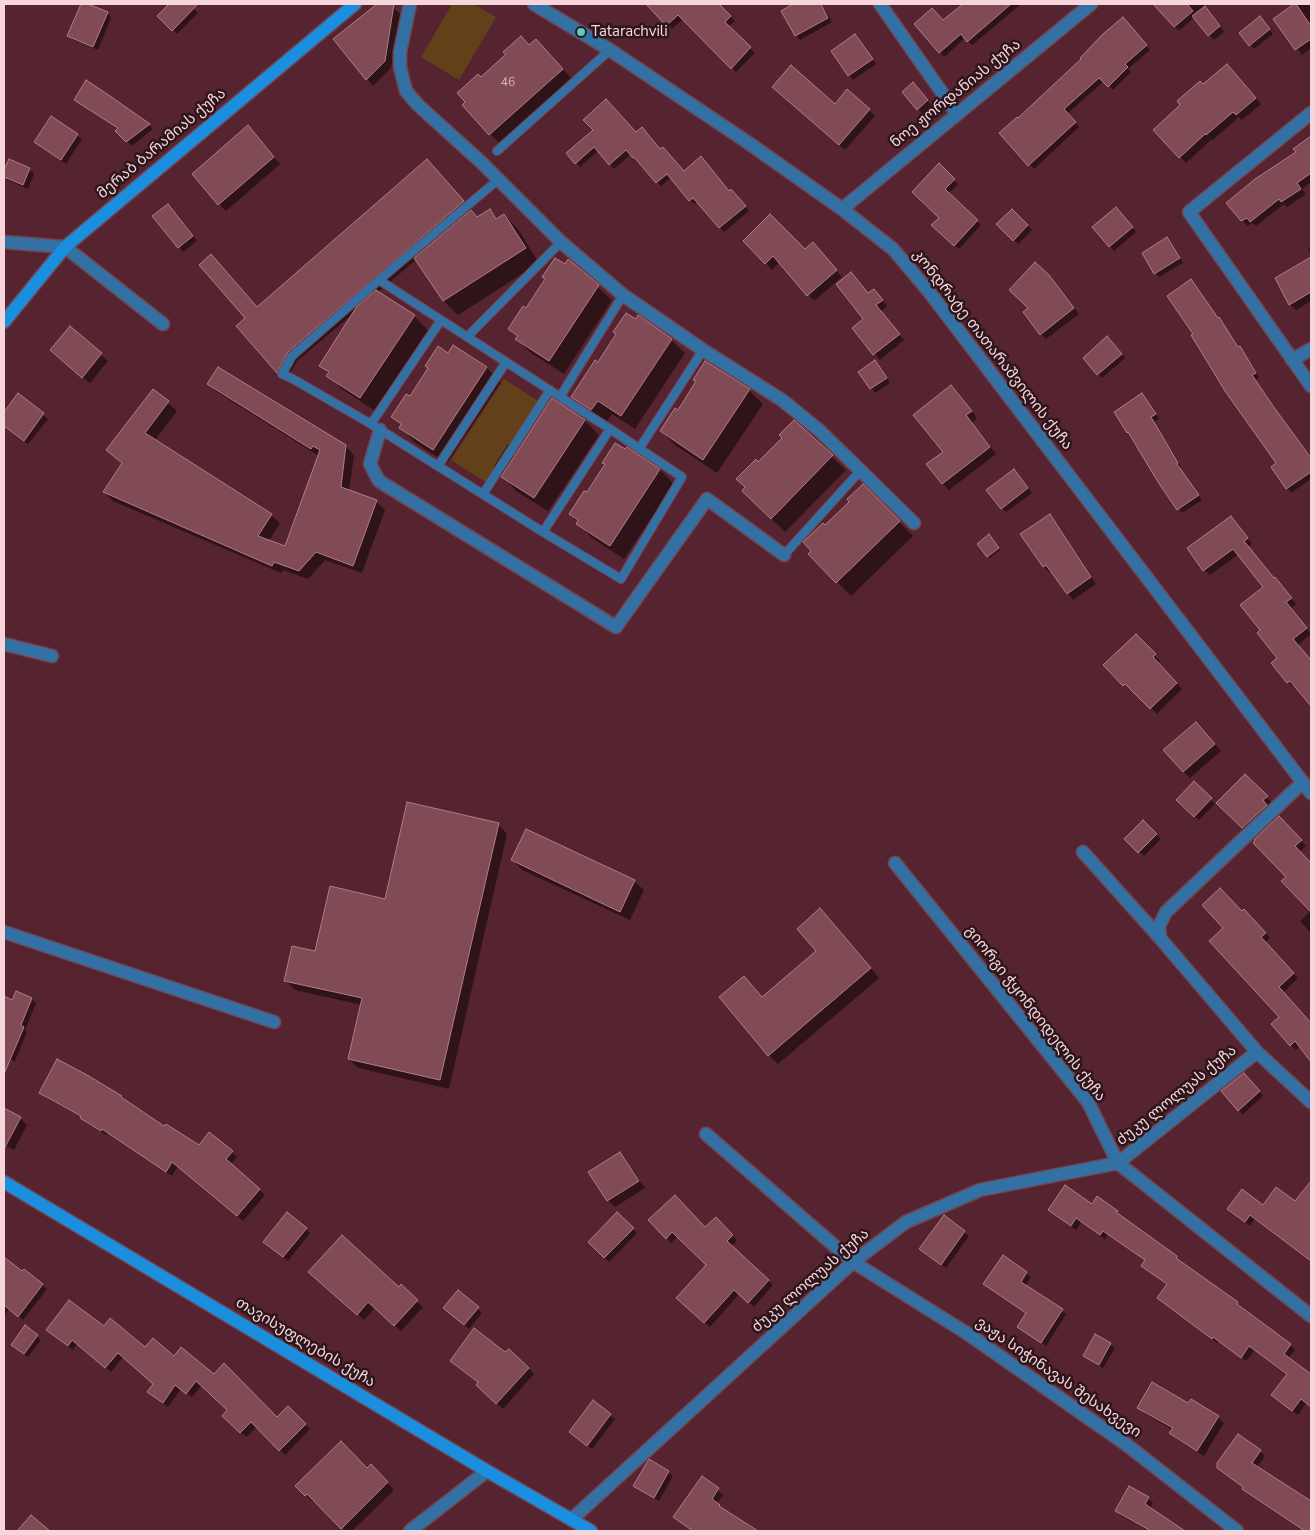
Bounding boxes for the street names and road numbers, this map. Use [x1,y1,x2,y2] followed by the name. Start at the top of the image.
[887,36,1025,152] street label: ნოე ჟორდანიას ქუჩა
[94,85,230,203] street label: მერაბ ბარამიას ქუჩა
[908,246,1076,454] street label: კონდრატე თათარაშვილის ქუჩა
[961,923,1109,1105] street label: გიორგი ჭყონდიდელის ქუჩა
[1113,1042,1241,1150] street label: ძუკუ ლოლუას ქუჩა
[749,1225,873,1337] street label: ძუკუ ლოლუას ქუჩა
[232,1294,378,1392] street label: თავისუფლების ქუჩა
[972,1314,1144,1442] street label: ვაჟა სიჭინავას შესახვევი

